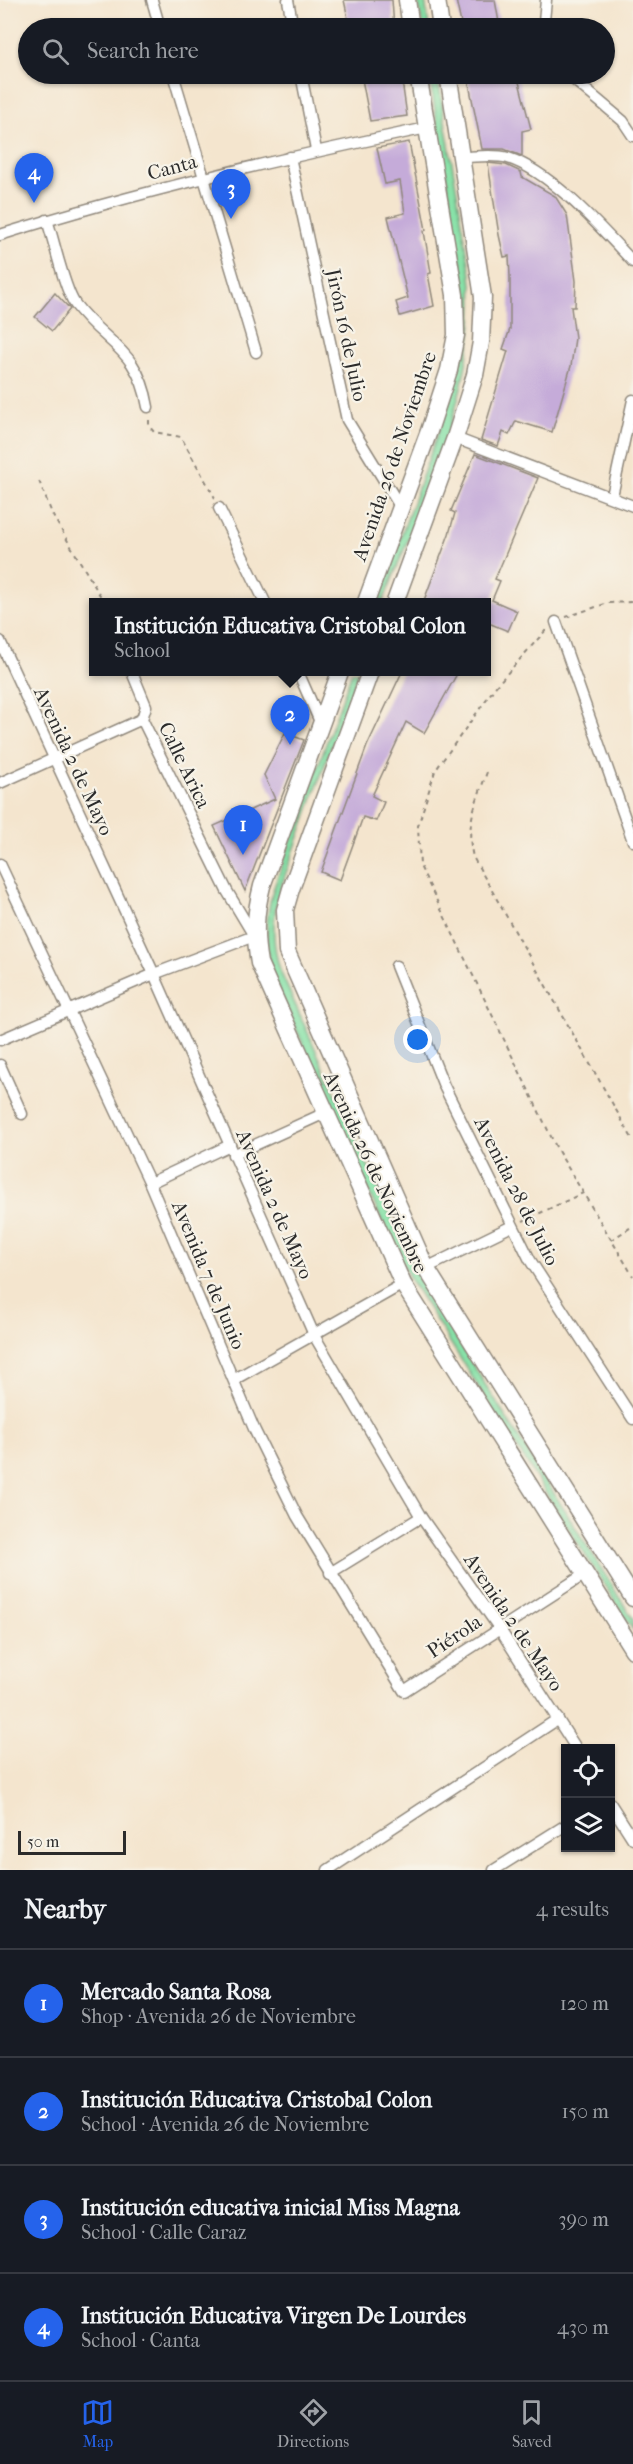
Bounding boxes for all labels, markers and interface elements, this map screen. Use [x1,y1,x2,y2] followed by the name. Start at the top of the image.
[18,18,615,84] search box
[39,35,72,68] icon: search
[87,38,199,64] text: Search here
[145,150,200,185] street label: Canta
[15,154,54,203] pin: 4
[212,170,250,219] pin: 3
[321,265,372,403] street label: Jirón 16 de Julio
[347,348,441,565] street label: Avenida 26 de Noviembre
[89,598,491,676] popup
[114,613,466,639] text: Institución Educativa Cristobal Colon
[114,639,170,662] text: School
[29,682,118,839] street label: Avenida 2 de Mayo
[270,696,310,745] pin: 2
[154,718,216,813] street label: Calle Arica
[224,806,262,855] pin: 1
[403,1025,432,1054] your location
[318,1067,432,1277] street label: Avenida 26 de Noviembre
[469,1112,564,1269] street label: Avenida 28 de Julio
[231,1125,318,1282] street label: Avenida 2 de Mayo
[167,1197,250,1353] street label: Avenida 7 de Junio
[458,1548,568,1695] street label: Avenida 2 de Mayo
[423,1609,487,1663] street label: Piérola
[561,1744,615,1852] map controls
[561,1744,615,1798] button: locate
[561,1798,615,1852] button: layers
[18,1828,126,1856] scale bar
[27,1832,59,1851] text: 50 m
[24,1894,106,1925] text: Nearby
[536,1898,609,1921] text: 4 results
[81,1979,271,2005] text: Mercado Santa Rosa
[40,1992,47,2015] text: 1
[560,1992,609,2015] text: 120 m
[81,2005,356,2028] text: Shop · Avenida 26 de Noviembre
[81,2087,432,2113] text: Institución Educativa Cristobal Colon
[38,2100,49,2123] text: 2
[561,2100,609,2123] text: 150 m
[81,2113,369,2136] text: School · Avenida 26 de Noviembre
[81,2195,460,2221] text: Institución educativa inicial Miss Magna
[39,2208,48,2231] text: 3
[558,2208,609,2231] text: 390 m
[81,2221,247,2244] text: School · Calle Caraz
[81,2303,466,2329] text: Institución Educativa Virgen De Lourdes
[38,2316,49,2339] text: 4
[557,2316,609,2339] text: 430 m
[81,2329,200,2352] text: School · Canta
[81,2396,114,2451] tab: Map
[277,2396,349,2451] tab: Directions
[512,2396,552,2451] tab: Saved

